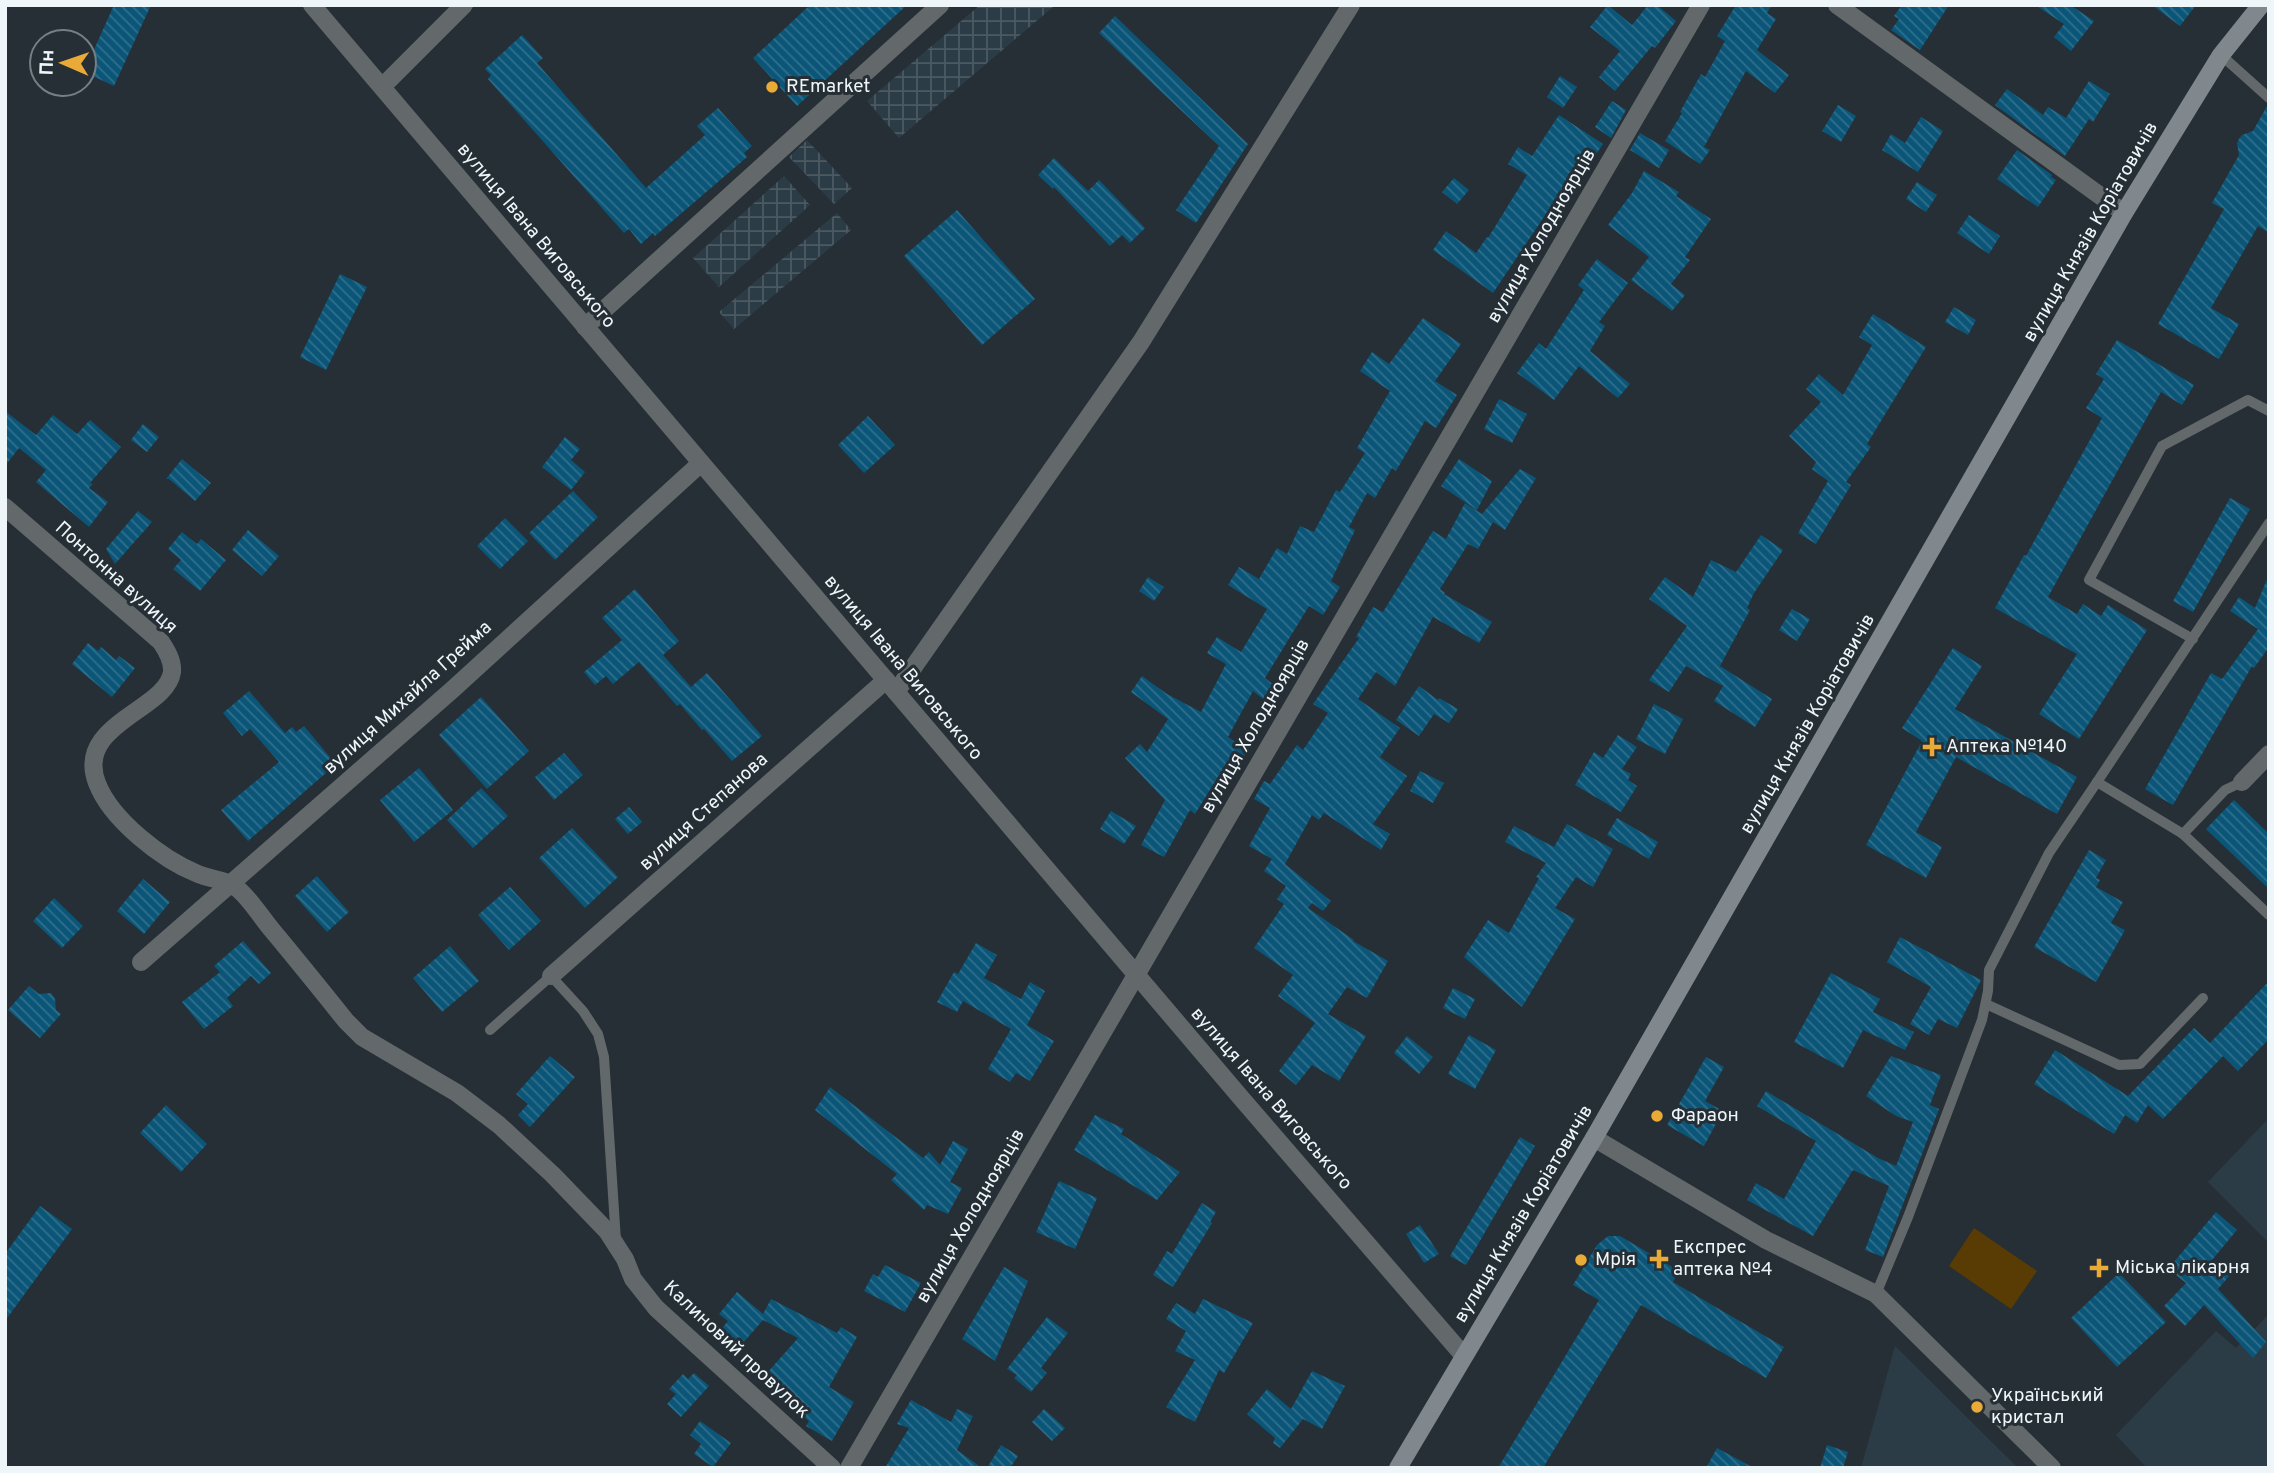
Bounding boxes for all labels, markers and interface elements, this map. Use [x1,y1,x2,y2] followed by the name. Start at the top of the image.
[28,28,98,98] north arrow
[36,49,60,76] text: Пн
[786,75,870,99] place label: REmarket
[764,79,780,95] marker: REmarket
[2018,118,2164,346] street label: вулиця Князів Коріатовичів
[451,138,621,334] street label: вулиця Івана Виговського
[1482,145,1602,327] street label: вулиця Холодноярців
[50,516,182,640] street label: Понтонна вулиця
[818,570,988,766] street label: вулиця Івана Виговського
[1735,610,1881,838] street label: вулиця Князів Коріатовичів
[319,616,497,780] street label: вулиця Михайла Грейма
[1196,635,1316,817] street label: вулиця Холодноярців
[1946,735,2067,759] place label: Аптека №140
[1924,739,1940,755] marker: Аптека №140
[635,748,773,876] street label: вулиця Степанова
[1185,1003,1357,1195] street label: вулиця Івана Виговського
[1449,1101,1599,1327] street label: вулиця Князів Коріатовичів
[1671,1104,1739,1128] place label: Фараон
[1649,1108,1665,1124] marker: Фараон
[911,1125,1031,1307] street label: вулиця Холодноярців
[1673,1236,1773,1282] place label: Експрес аптека №4
[1595,1248,1636,1272] place label: Мрія
[1651,1251,1667,1267] marker: Експрес аптека №4
[1573,1252,1589,1268] marker: Мрія
[2115,1256,2250,1280] place label: Міська лікарня
[2089,1258,2109,1278] marker: Міська лікарня
[658,1276,814,1424] street label: Калиновий провулок
[1991,1384,2104,1430] place label: Український кристал
[1969,1399,1985,1415] marker: Український кристал

